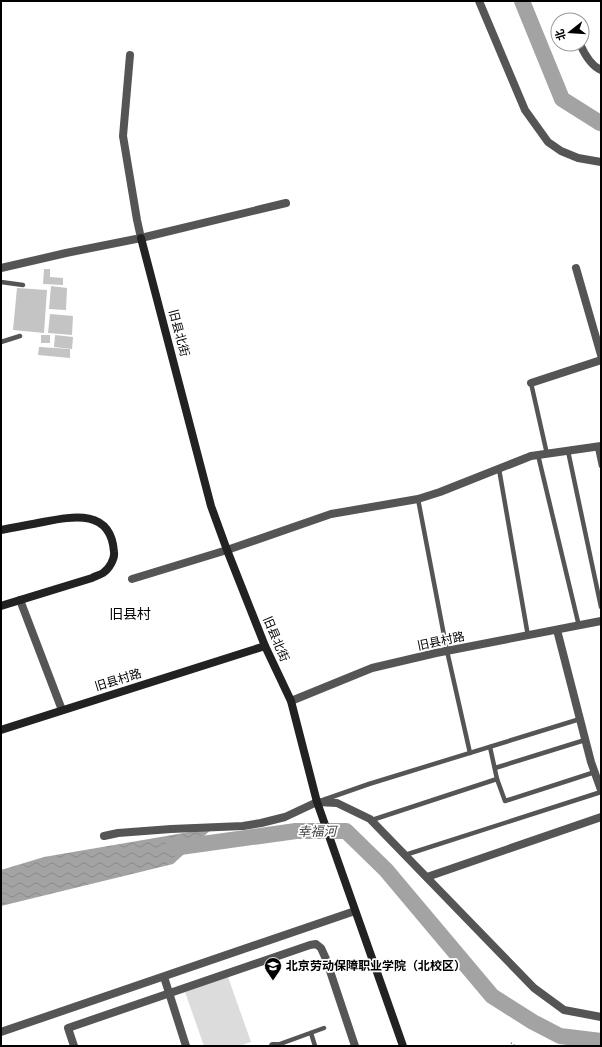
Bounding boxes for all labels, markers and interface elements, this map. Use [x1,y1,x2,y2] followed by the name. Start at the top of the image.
[550,12,590,52] north arrow
[552,28,569,42] text: 北
[166,308,193,358] street label: 旧县北街
[109,605,151,622] district label: 旧县村
[260,614,293,664] street label: 旧县北街
[416,628,466,653] street label: 旧县村路
[93,665,143,694] street label: 旧县村路
[297,823,340,839] water label: 幸福河
[263,956,283,981] school or university icon: 北京劳动保障职业学院（北校区）
[286,958,466,973] place label: 北京劳动保障职业学院（北校区）

